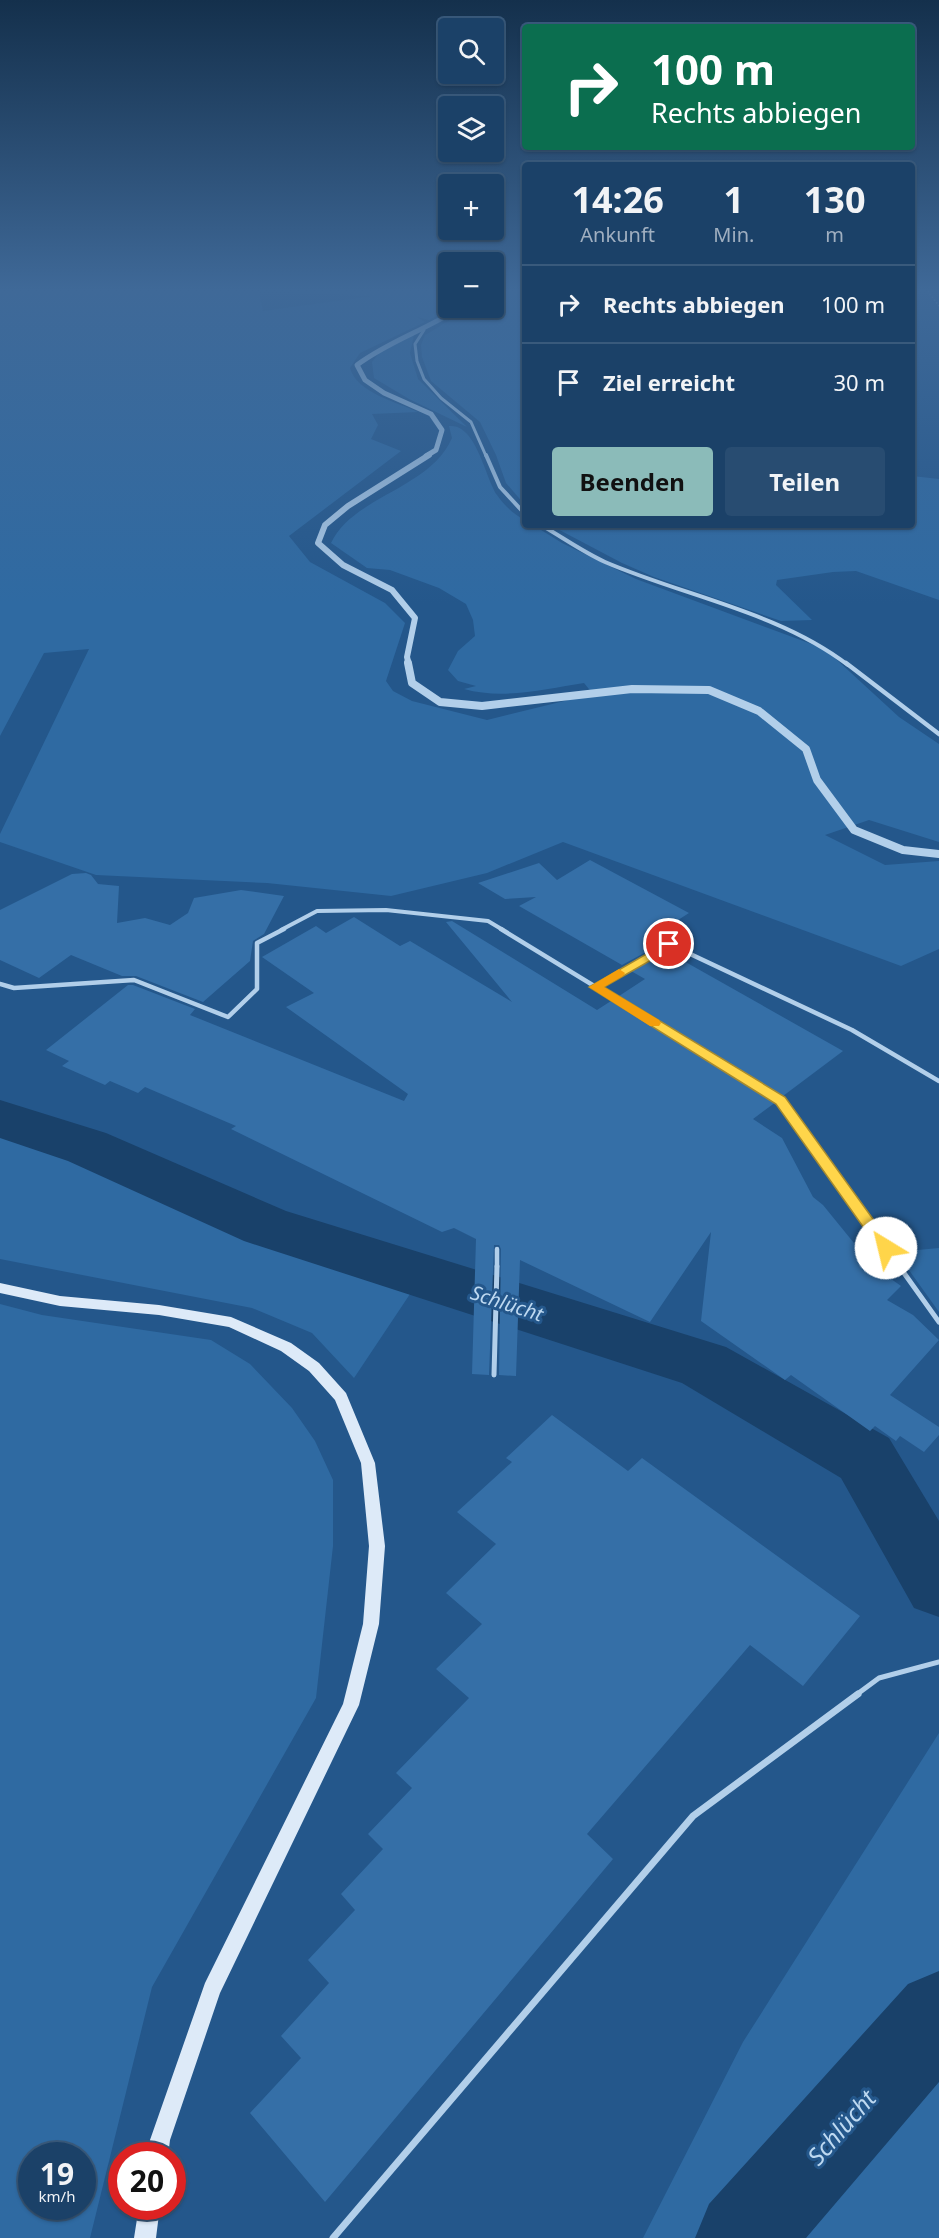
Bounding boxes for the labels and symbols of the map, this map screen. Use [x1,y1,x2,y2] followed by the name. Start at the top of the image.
[643,918,694,969] pin
[854,1216,918,1280] position arrow
[467,1279,548,1328] water label: Schlücht
[799,2082,884,2172] water label: Schlücht
[108,2142,186,2220] speed limit sign: 20

